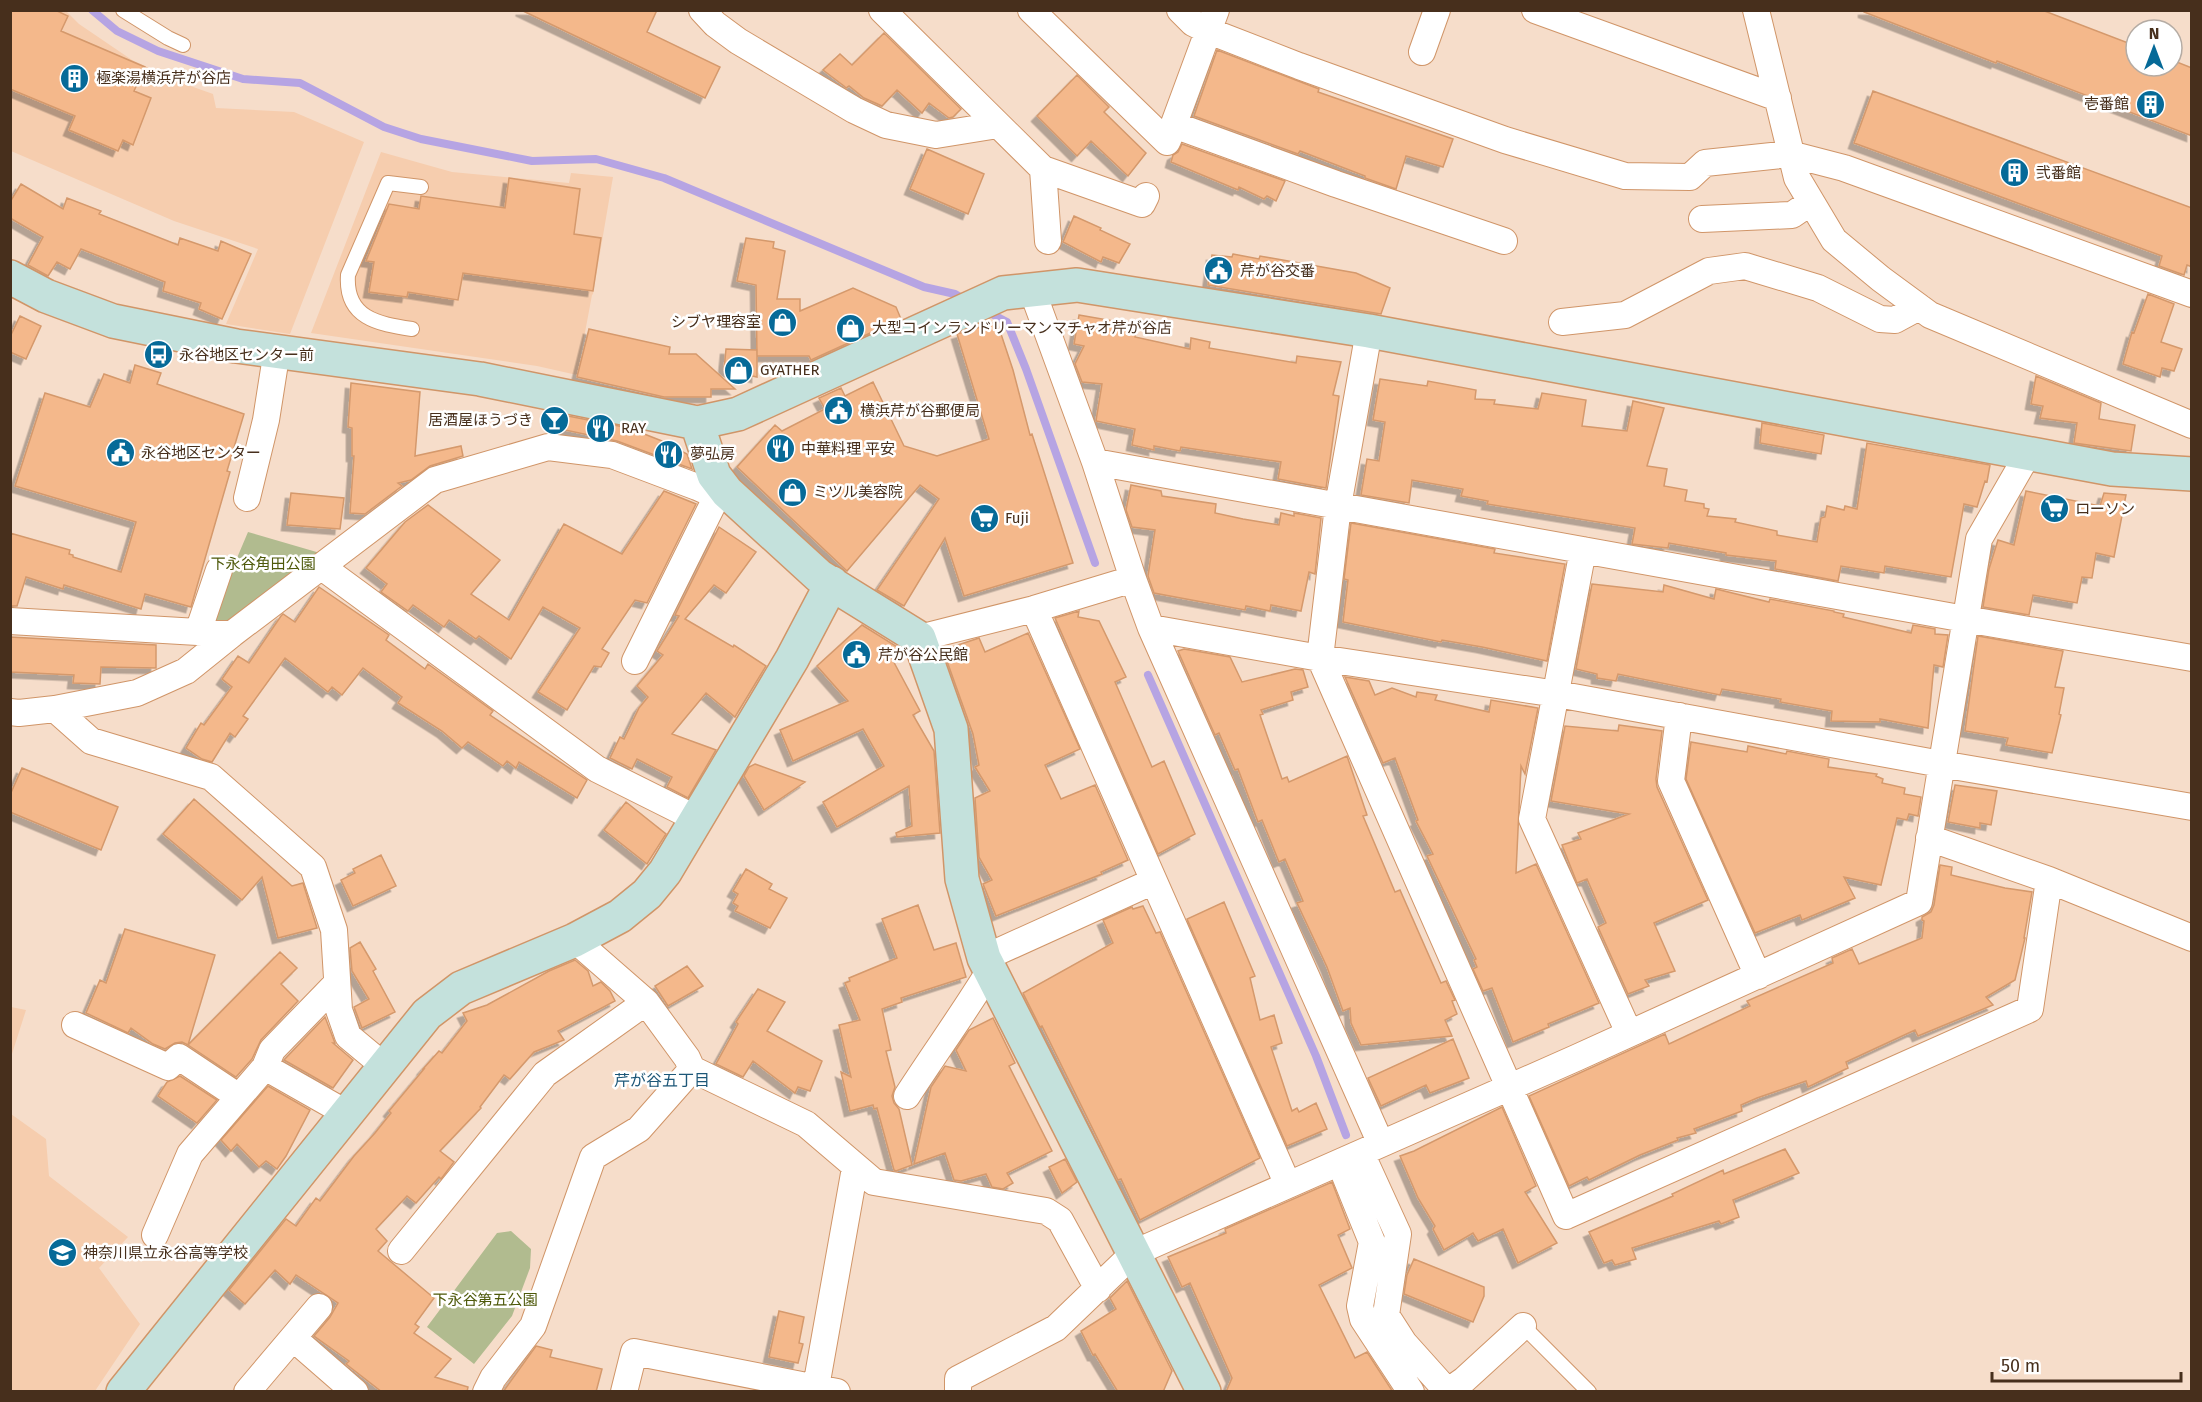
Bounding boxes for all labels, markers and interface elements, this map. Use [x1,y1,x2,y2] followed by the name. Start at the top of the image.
[2124,18,2184,78] north arrow
[2149,24,2159,43] text: N
[59,62,91,94] building icon: 極楽湯横浜芹が谷店
[96,69,231,87] place label: 極楽湯横浜芹が谷店
[2134,88,2166,120] building icon: 壱番館
[2084,95,2129,113] place label: 壱番館
[1999,157,2031,189] building icon: 弐番館
[2036,164,2081,182] place label: 弐番館
[1203,255,1235,287] public building icon: 芹が谷交番
[1240,262,1315,280] place label: 芹が谷交番
[766,306,798,338] shop icon: シブヤ理容室
[835,312,867,344] shop icon: 大型コインランドリーマンマチャオ芹が谷店
[671,313,761,331] place label: シブヤ理容室
[872,319,1172,337] place label: 大型コインランドリーマンマチャオ芹が谷店
[142,339,174,371] bus stop icon: 永谷地区センター前
[179,346,314,364] place label: 永谷地区センター前
[723,354,755,386] shop icon: GYATHER
[760,361,820,379] place label: GYATHER
[823,395,855,427] public building icon: 横浜芹が谷郵便局
[860,402,980,420] place label: 横浜芹が谷郵便局
[538,404,570,436] bar icon: 居酒屋ほうづき
[428,411,533,429] place label: 居酒屋ほうづき
[584,412,616,444] restaurant icon: RAY
[621,419,647,437] place label: RAY
[764,433,796,465] restaurant icon: 中華料理 平安
[104,437,136,469] public building icon: 永谷地区センター
[653,438,685,470] restaurant icon: 夢弘房
[801,440,895,458] place label: 中華料理 平安
[141,444,261,462] place label: 永谷地区センター
[690,445,735,463] place label: 夢弘房
[776,476,808,508] shop icon: ミツル美容院
[813,483,903,501] place label: ミツル美容院
[2038,493,2070,525] supermarket icon: ローソン
[2075,500,2135,518] place label: ローソン
[968,502,1000,534] supermarket icon: Fuji
[1005,509,1029,527] place label: Fuji
[210,555,316,573] park label: 下永谷角田公園
[841,639,873,671] public building icon: 芹が谷公民館
[878,646,968,664] place label: 芹が谷公民館
[614,1071,710,1090] district label: 芹が谷五丁目
[46,1237,78,1269] school or university icon: 神奈川県立永谷高等学校
[83,1244,248,1262] place label: 神奈川県立永谷高等学校
[432,1291,538,1309] park label: 下永谷第五公園
[1992,1345,2181,1383] scale bar
[2001,1355,2040,1377] text: 50 m

